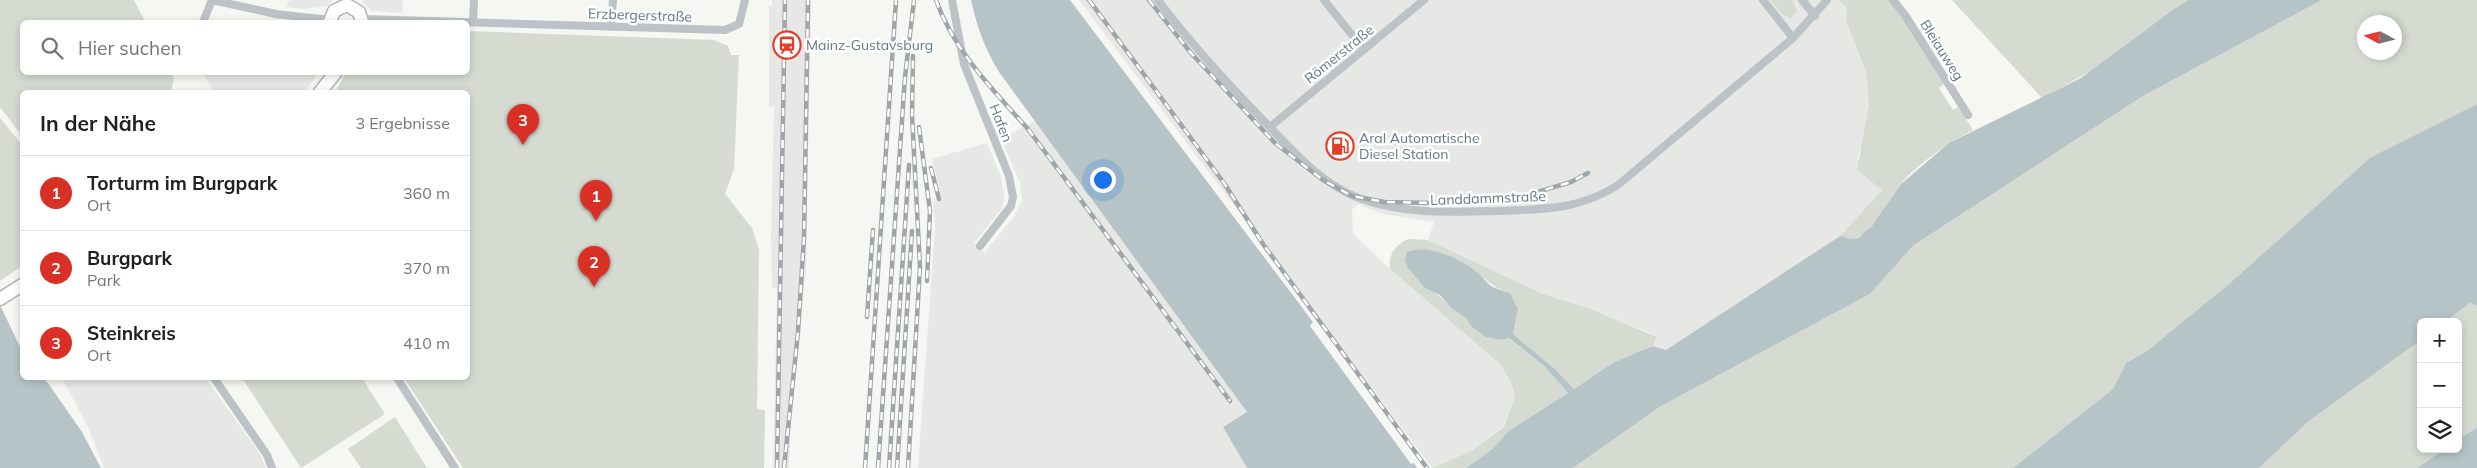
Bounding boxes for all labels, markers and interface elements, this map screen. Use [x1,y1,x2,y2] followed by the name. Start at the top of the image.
[588,4,692,26] street label: Erzbergerstraße
[2357,15,2402,60] north arrow
[1916,16,1968,84] street label: Bleiauweg
[20,20,470,75] search box
[1301,21,1377,87] street label: Römerstraße
[772,30,802,60] station icon: Mainz-Gustavsburg
[38,34,66,62] icon: search
[78,36,182,60] text: Hier suchen
[806,36,933,54] place label: Mainz-Gustavsburg
[985,101,1017,145] street label: Hafen
[507,104,539,145] pin: 3
[40,110,156,136] text: In der Nähe
[355,113,450,133] text: 3 Ergebnisse
[1359,129,1480,163] place label: Aral Automatische Diesel Station
[1325,131,1355,161] fuel station icon: Aral Automatische Diesel Station
[1090,167,1116,193] your location
[87,171,277,195] text: Torturm im Burgpark
[580,180,612,221] pin: 1
[51,183,61,203] text: 1
[403,183,450,203] text: 360 m
[1430,187,1546,209] street label: Landdammstraße
[87,195,111,215] text: Ort
[87,246,172,270] text: Burgpark
[578,246,610,287] pin: 2
[51,258,61,278] text: 2
[403,258,450,278] text: 370 m
[87,270,121,290] text: Park
[2417,318,2462,453] map controls
[2417,318,2462,363] button: +
[87,321,176,345] text: Steinkreis
[51,333,61,353] text: 3
[403,333,450,353] text: 410 m
[87,345,111,365] text: Ort
[2417,363,2462,408] button: −
[2417,408,2462,453] button: layers

